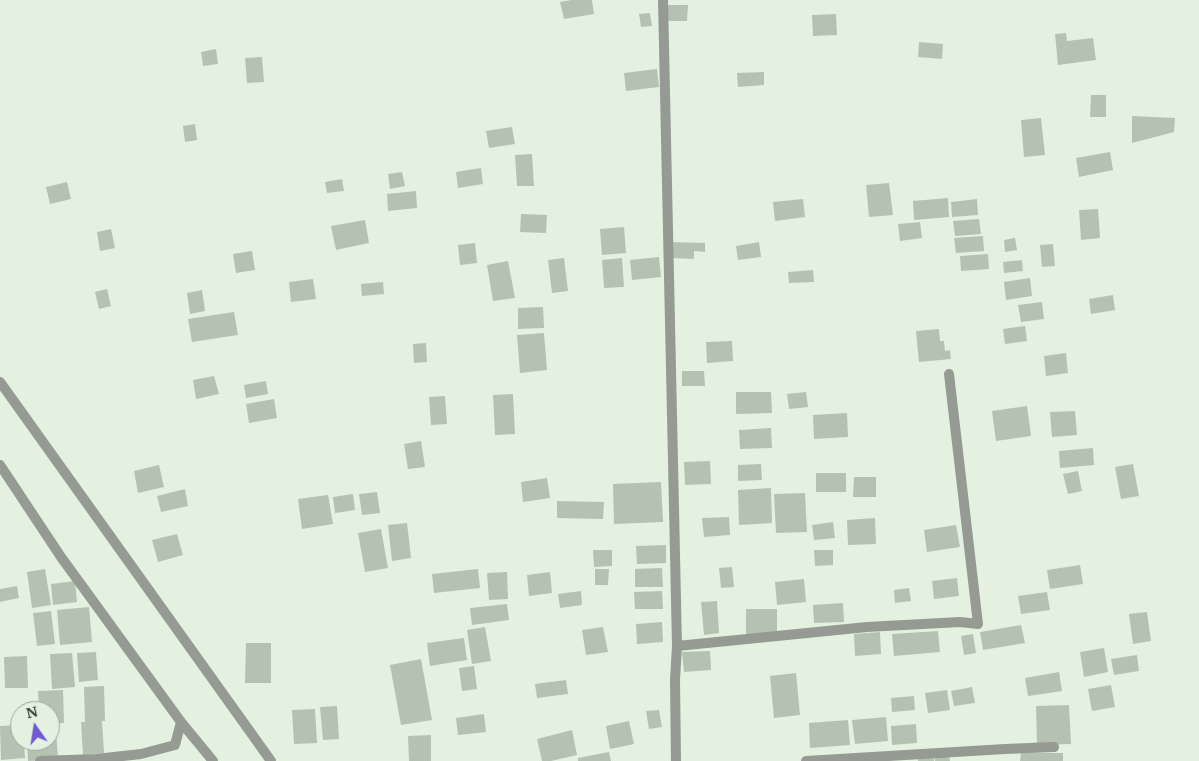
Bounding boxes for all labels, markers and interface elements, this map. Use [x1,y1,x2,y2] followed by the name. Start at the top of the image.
[10,701,60,751] north arrow
[24,702,39,722] text: N

